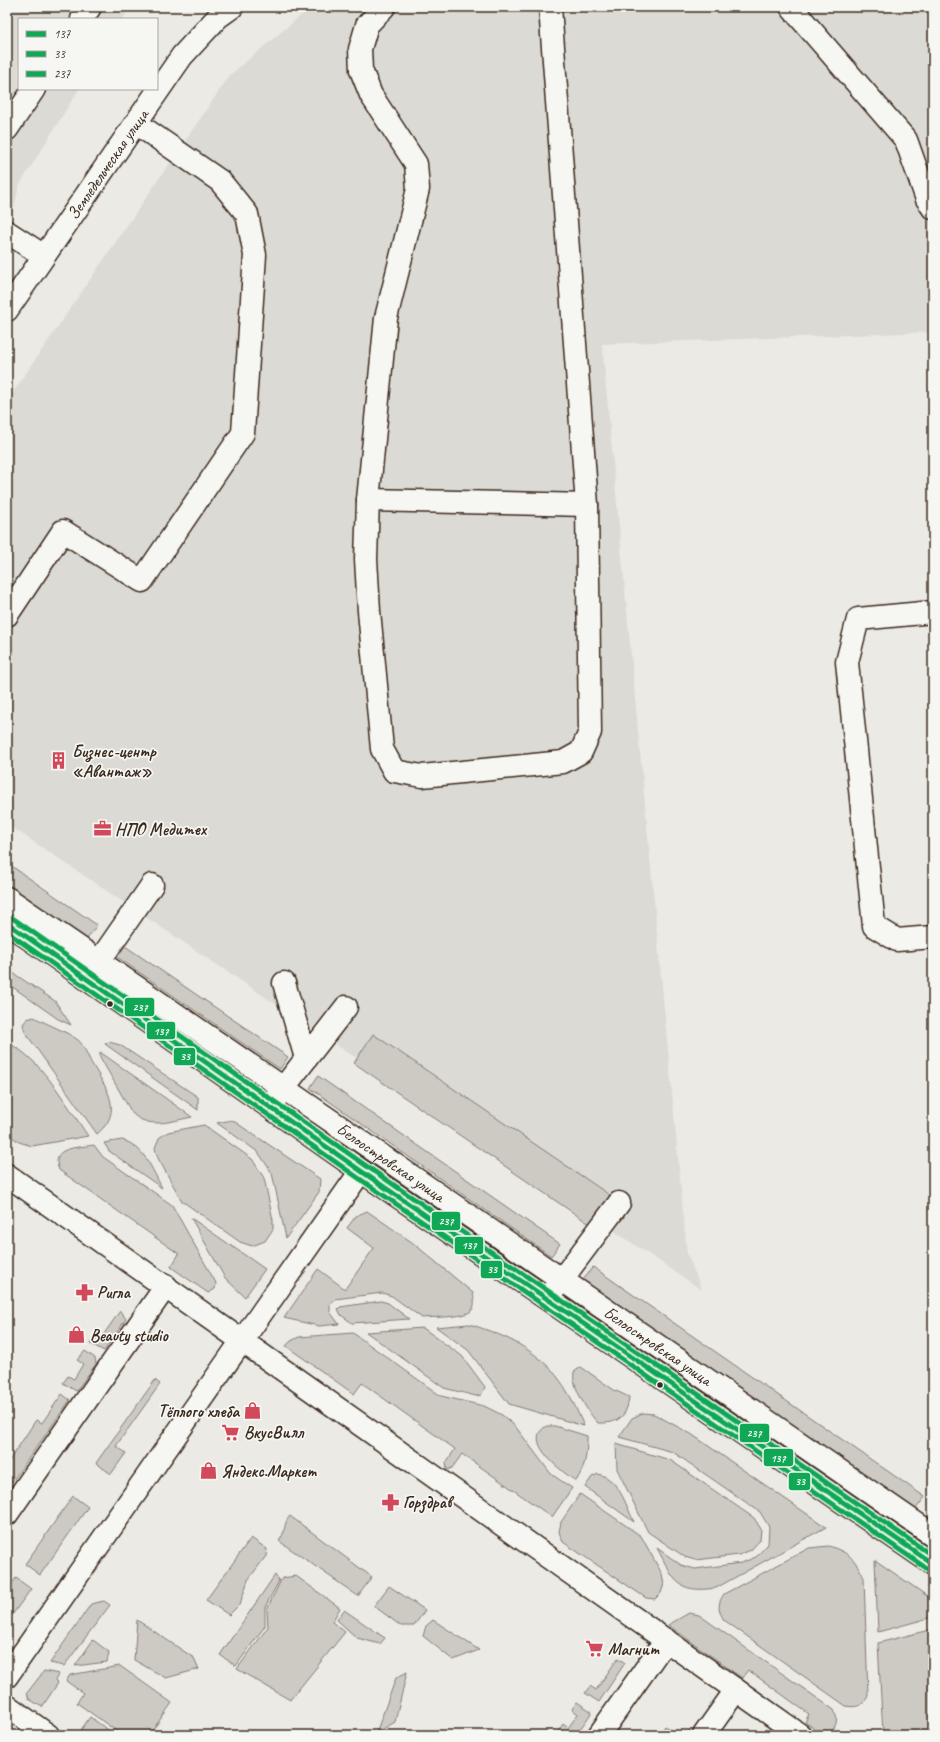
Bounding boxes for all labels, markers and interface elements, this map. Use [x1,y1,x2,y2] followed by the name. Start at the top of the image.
[18,18,158,90] legend
[54,26,71,42] text: 137
[54,46,66,62] text: 33
[54,66,71,82] text: 237
[63,104,154,224] street label: Земледельческая улица
[72,741,157,782] place label: Бизнес-центр «Авантаж»
[49,751,69,771] building icon: Бизнес-центр «Авантаж»
[92,819,112,839] office icon: НПО Медитех
[115,819,208,840] place label: НПО Медитех
[124,997,155,1017] line badge: 237
[105,999,115,1009] unlabelled marker
[133,1000,148,1014] text: 237
[146,1021,176,1040] line badge: 137
[154,1024,169,1038] text: 137
[173,1047,196,1066] line badge: 33
[180,1049,191,1063] text: 33
[333,1118,450,1208] street label: Белоостровская улица
[431,1211,461,1231] line badge: 237
[439,1214,454,1228] text: 237
[454,1236,484,1255] line badge: 137
[462,1238,477,1252] text: 137
[480,1260,503,1279] line badge: 33
[487,1262,498,1276] text: 33
[74,1282,94,1302] pharmacy icon: Ригла
[97,1282,132,1303] place label: Ригла
[600,1302,717,1392] street label: Белоостровская улица
[67,1325,87,1345] shop icon: Beauty studio
[90,1325,169,1346] place label: Beauty studio
[655,1380,665,1390] unlabelled marker
[158,1401,240,1422] place label: Тёплого хлеба
[242,1401,262,1421] shop icon: Тёплого хлеба
[221,1422,241,1442] supermarket icon: ВкусВилл
[244,1422,305,1443] place label: ВкусВилл
[739,1423,770,1443] line badge: 237
[747,1426,762,1440] text: 237
[763,1448,794,1467] line badge: 137
[771,1451,786,1465] text: 137
[198,1461,218,1481] shop icon: Яндекс.Маркет
[221,1461,317,1482] place label: Яндекс.Маркет
[788,1472,811,1491] line badge: 33
[795,1474,806,1488] text: 33
[380,1492,400,1512] pharmacy icon: Горздрав
[403,1492,455,1514] place label: Горздрав
[585,1639,605,1659] supermarket icon: Магнит
[608,1639,660,1660] place label: Магнит

